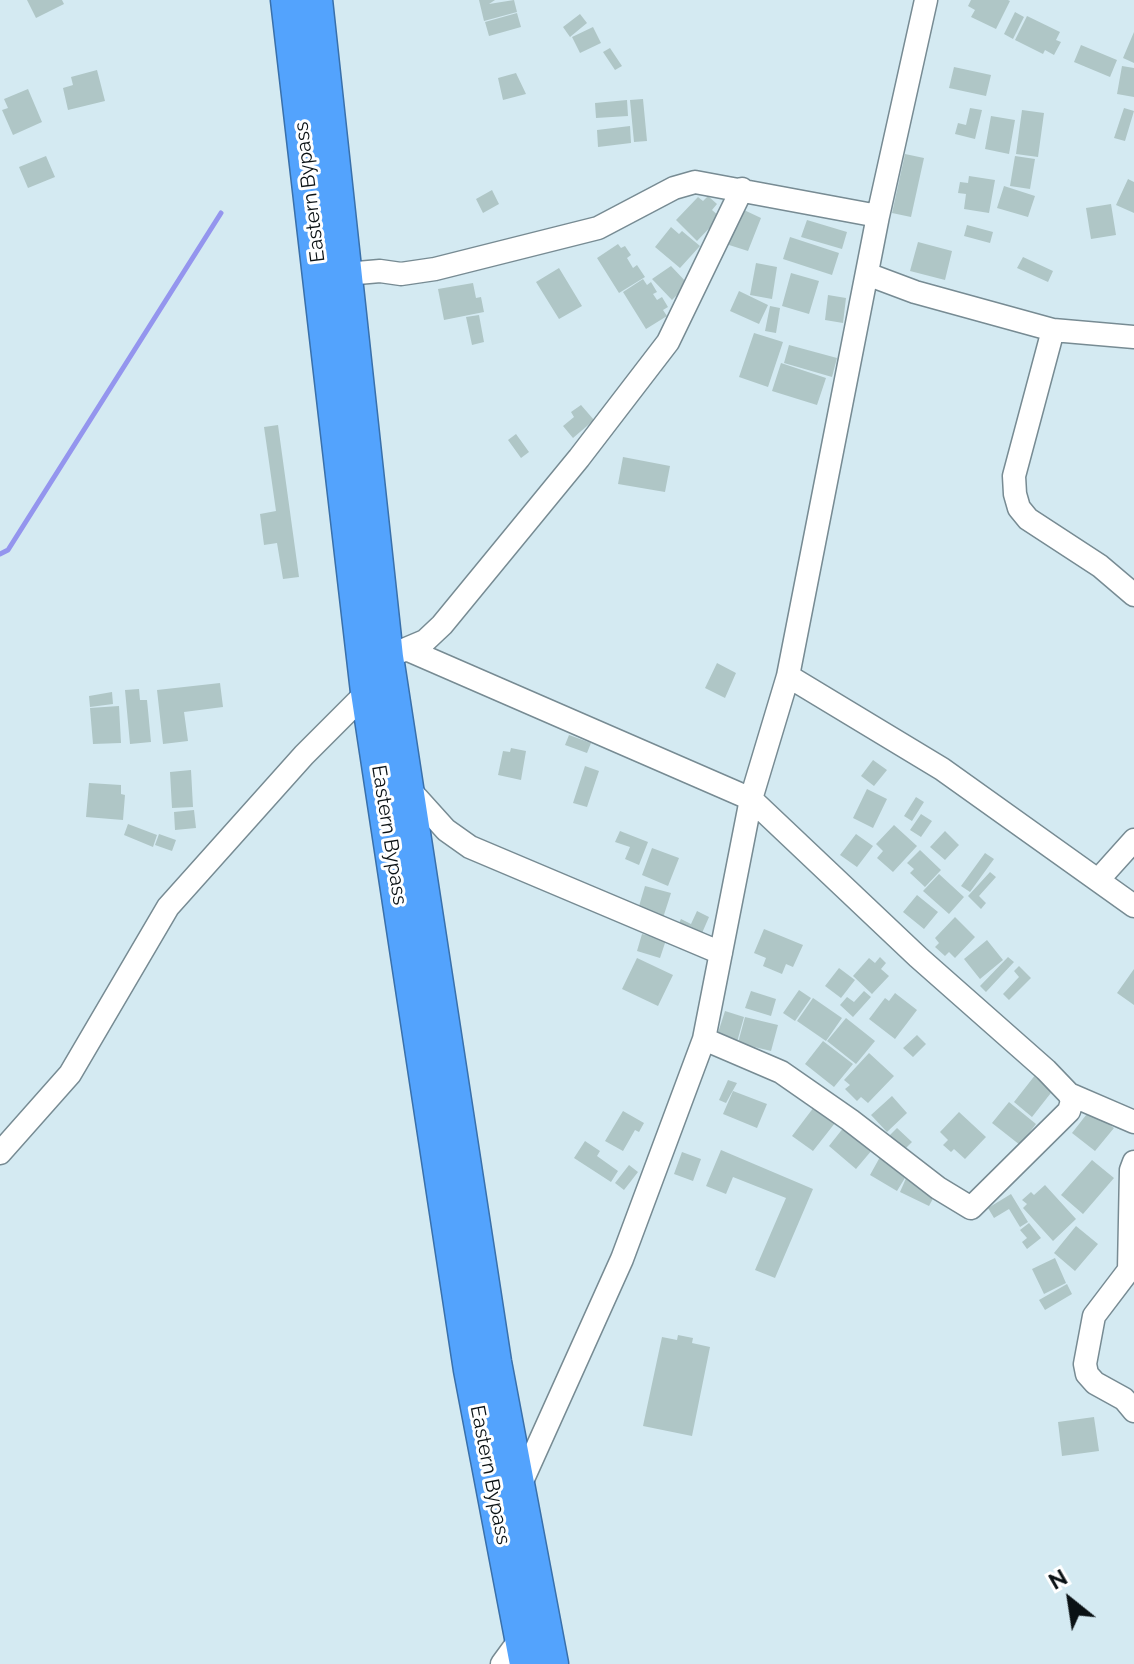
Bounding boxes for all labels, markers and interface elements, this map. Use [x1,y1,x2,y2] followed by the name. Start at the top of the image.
[289,120,331,264] street label: Eastern Bypass
[366,763,412,907] street label: Eastern Bypass
[465,1403,515,1547] street label: Eastern Bypass
[1030,1560,1110,1640] north arrow
[1044,1564,1072,1595] text: N

